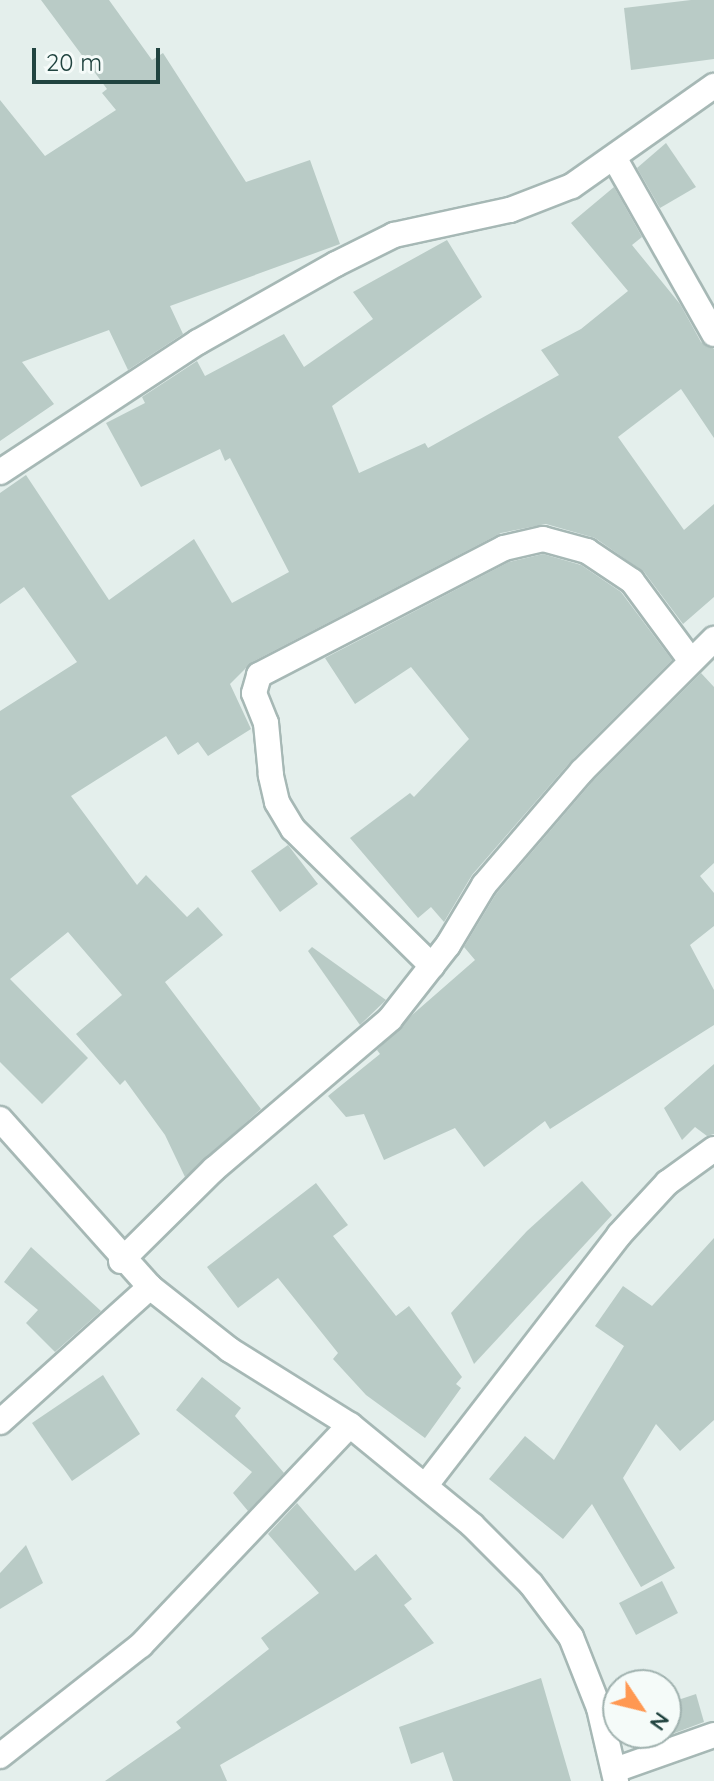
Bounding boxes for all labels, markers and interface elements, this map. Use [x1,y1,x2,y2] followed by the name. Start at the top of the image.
[36,32,164,82] scale bar
[46,47,102,77] text: 20 m
[602,1669,682,1749] north arrow
[644,1707,676,1736] text: N

